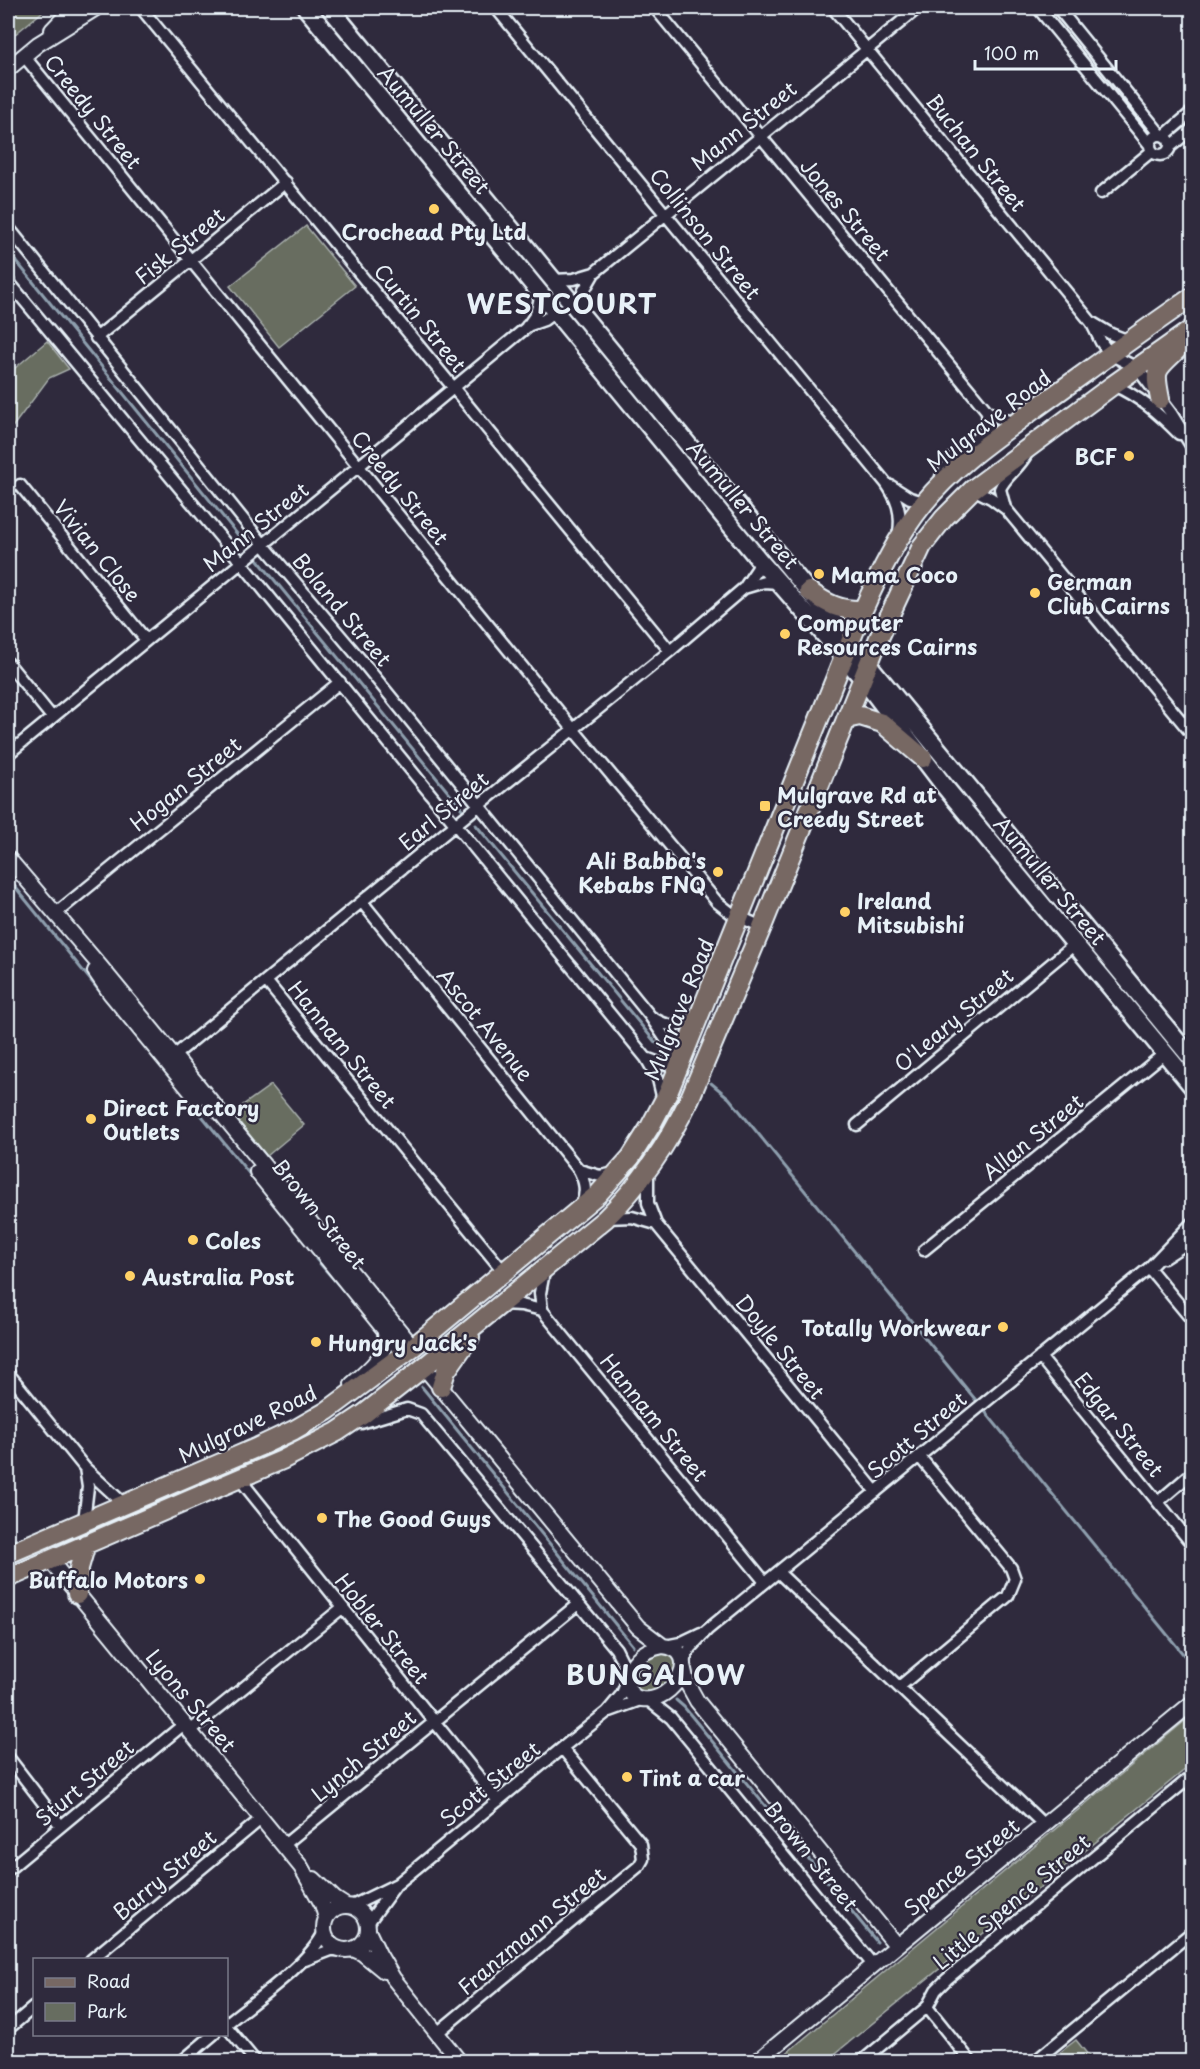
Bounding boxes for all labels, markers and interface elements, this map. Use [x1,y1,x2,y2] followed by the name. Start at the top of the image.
[975,33,1116,71] scale bar
[984,39,1039,66] text: 100 m
[38,47,150,175] street label: Creedy Street
[371,57,499,201] street label: Aumuller Street
[683,72,803,178] street label: Mann Street
[919,86,1035,218] street label: Buchan Street
[793,150,899,268] street label: Jones Street
[643,160,769,306] street label: Collinson Street
[127,199,231,291] street label: Fisk Street
[427,202,441,216] marker: Crochead Pty Ltd
[342,215,526,247] place label: Crochead Pty Ltd
[367,256,475,378] street label: Curtin Street
[466,282,658,323] district label: WESTCOURT
[919,361,1057,479] street label: Mulgrave Road
[345,423,457,551] street label: Creedy Street
[680,432,808,576] street label: Aumuller Street
[1075,440,1117,472] place label: BCF
[1122,449,1136,463] marker: BCF
[195,473,315,579] street label: Mann Street
[46,492,150,608] street label: Vivian Close
[286,545,400,673] street label: Boland Street
[831,558,958,590] place label: Mama Coco
[1047,565,1170,621] place label: German Club Cairns
[812,567,826,581] marker: Mama Coco
[1028,586,1042,600] marker: German Club Cairns
[797,606,977,662] place label: Computer Resources Cairns
[778,627,792,641] marker: Computer Resources Cairns
[122,728,248,838] street label: Hogan Street
[391,763,495,857] street label: Earl Street
[777,778,937,834] place label: Mulgrave Rd at Creedy Street
[758,799,772,813] marker: Mulgrave Rd at Creedy Street
[987,808,1115,952] street label: Aumuller Street
[578,844,706,900] place label: Ali Babba's Kebabs FNQ
[711,865,725,879] marker: Ali Babba's Kebabs FNQ
[857,884,965,940] place label: Ireland Mitsubishi
[838,905,852,919] marker: Ireland Mitsubishi
[635,933,721,1085] street label: Mulgrave Road
[886,959,1020,1079] street label: O'Leary Street
[430,960,542,1088] street label: Ascot Avenue
[281,973,405,1115] street label: Hannam Street
[974,1085,1090,1187] street label: Allan Street
[103,1091,259,1147] place label: Direct Factory Outlets
[84,1112,98,1126] marker: Direct Factory Outlets
[265,1151,375,1275] street label: Brown Street
[205,1224,261,1256] place label: Coles
[186,1233,200,1247] marker: Coles
[141,1260,295,1292] place label: Australia Post
[123,1269,137,1283] marker: Australia Post
[729,1286,833,1406] street label: Doyle Street
[801,1311,991,1343] place label: Totally Workwear
[996,1320,1010,1334] marker: Totally Workwear
[328,1326,477,1358] place label: Hungry Jack's
[309,1335,323,1349] marker: Hungry Jack's
[593,1346,717,1488] street label: Hannam Street
[1068,1365,1172,1483] street label: Edgar Street
[172,1376,322,1470] street label: Mulgrave Road
[859,1383,973,1485] street label: Scott Street
[334,1502,491,1534] place label: The Good Guys
[315,1511,329,1525] marker: The Good Guys
[28,1563,188,1595] place label: Buffalo Motors
[328,1566,438,1690] street label: Hobler Street
[193,1572,207,1586] marker: Buffalo Motors
[139,1641,245,1759] street label: Lyons Street
[566,1653,746,1694] district label: BUNGALOW
[303,1701,423,1809] street label: Lynch Street
[28,1731,140,1833] street label: Sturt Street
[432,1732,546,1834] street label: Scott Street
[639,1761,745,1793] place label: Tint a car
[620,1770,634,1784] marker: Tint a car
[757,1793,867,1917] street label: Brown Street
[896,1809,1026,1923] street label: Spence Street
[105,1821,223,1927] street label: Barry Street
[925,1825,1097,1977] street label: Little Spence Street
[450,1858,612,2002] street label: Franzmann Street
[33,1958,228,2036] legend
[87,1967,131,1994] text: Road
[87,1997,127,2024] text: Park

